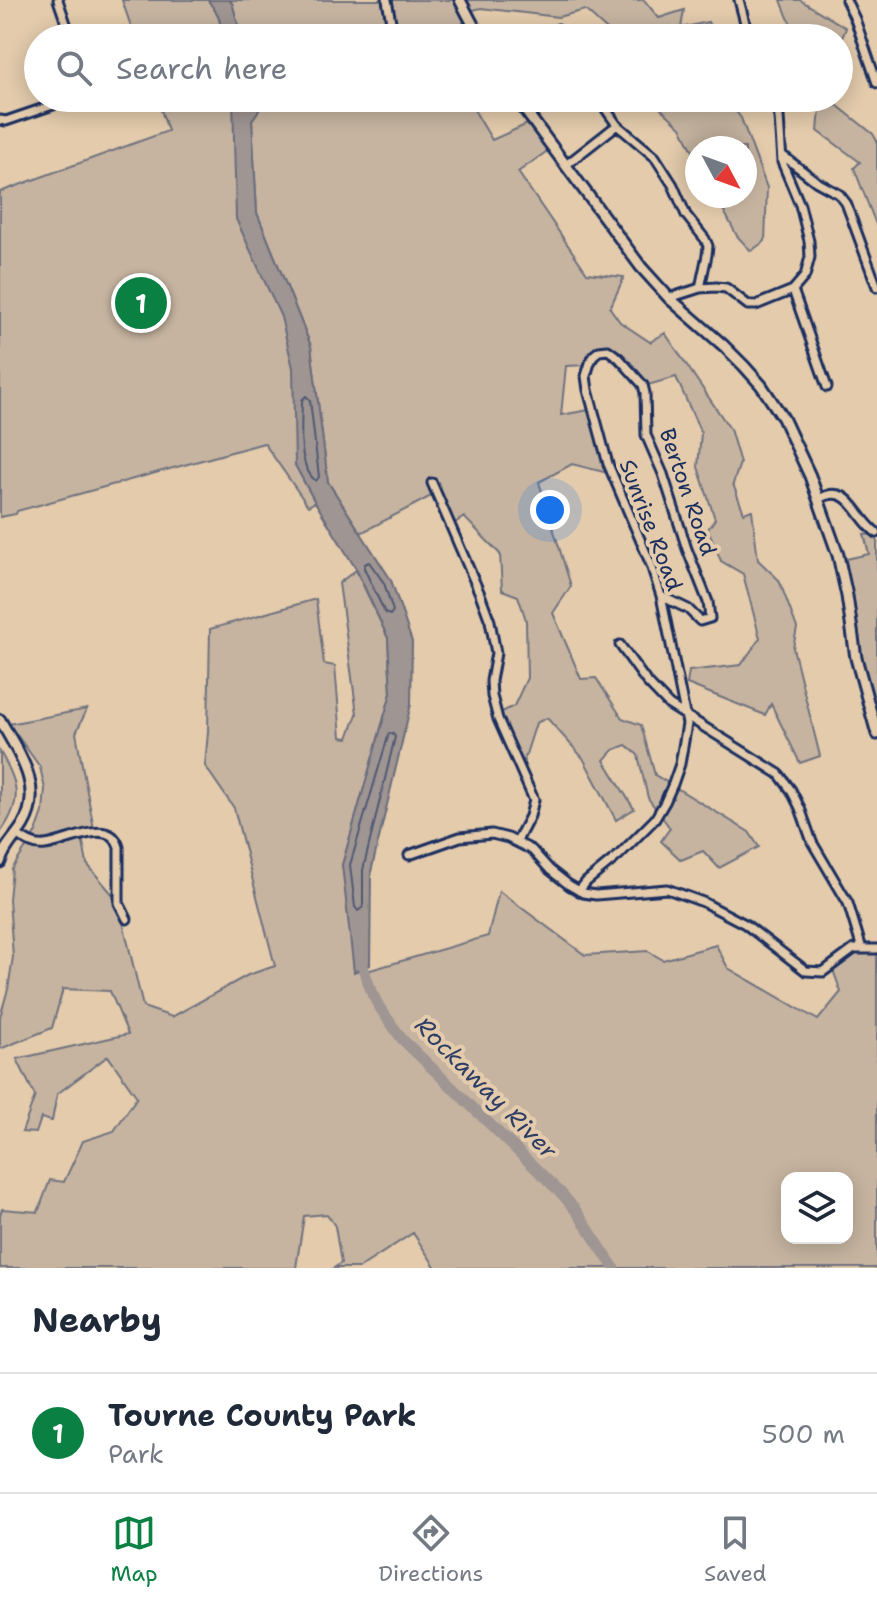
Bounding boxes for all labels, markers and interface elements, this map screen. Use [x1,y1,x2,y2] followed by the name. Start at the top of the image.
[24,24,853,112] search box
[52,46,96,90] icon: search
[116,48,287,89] text: Search here
[685,136,757,208] north arrow
[115,273,167,333] pin: 1
[653,424,723,560] street label: Berton Road
[613,455,689,595] street label: Sunrise Road
[530,490,570,530] your location
[408,1010,565,1167] water label: Rockaway River
[781,1172,853,1244] map controls
[781,1172,853,1244] button: layers
[32,1297,162,1343] text: Nearby
[108,1395,417,1436] text: Tourne County Park
[52,1416,64,1451] text: 1
[762,1416,845,1451] text: 500 m
[108,1436,164,1471] text: Park
[110,1511,158,1588] tab: Map
[378,1511,483,1588] tab: Directions
[704,1511,767,1588] tab: Saved

